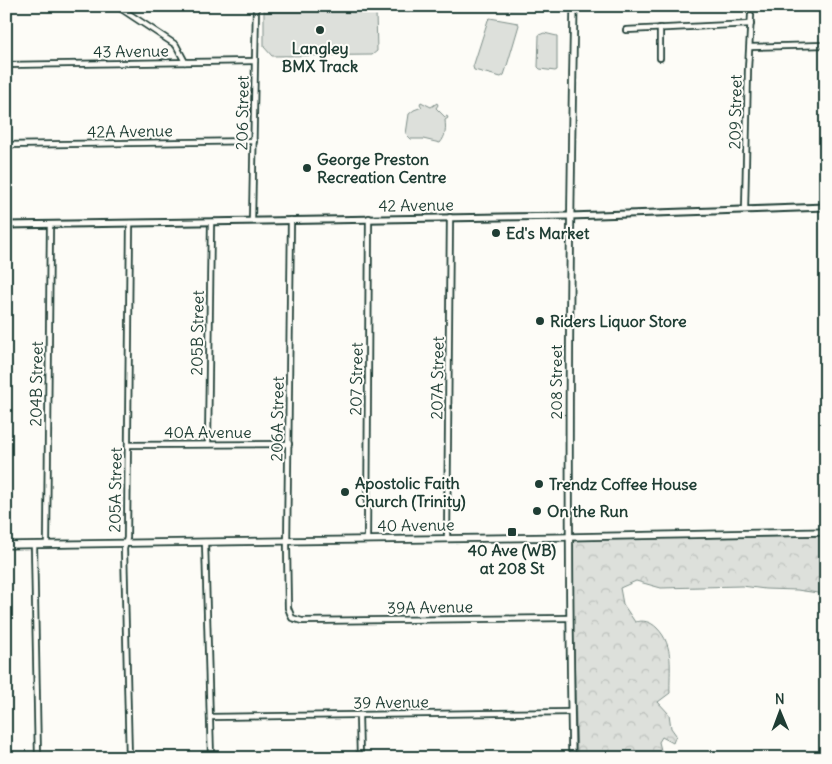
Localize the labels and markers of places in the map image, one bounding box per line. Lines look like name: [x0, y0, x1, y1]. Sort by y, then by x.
marker: Langley BMX Track: [314, 24, 326, 36]
place label: Langley BMX Track: [282, 38, 358, 76]
place label: George Preston Recreation Centre: [317, 149, 447, 187]
marker: George Preston Recreation Centre: [301, 162, 313, 174]
place label: Ed's Market: [506, 223, 590, 243]
marker: Ed's Market: [490, 227, 502, 239]
place label: Riders Liquor Store: [550, 311, 687, 332]
marker: Riders Liquor Store: [534, 315, 546, 327]
place label: Apostolic Faith Church (Trinity): [355, 473, 466, 512]
place label: Trendz Coffee House: [549, 474, 698, 494]
marker: Trendz Coffee House: [533, 478, 545, 490]
marker: Apostolic Faith Church (Trinity): [339, 486, 351, 498]
place label: On the Run: [547, 501, 628, 521]
marker: On the Run: [531, 505, 543, 517]
marker: 40 Ave (WB) at 208 St: [506, 526, 518, 538]
place label: 40 Ave (WB) at 208 St: [468, 540, 556, 578]

